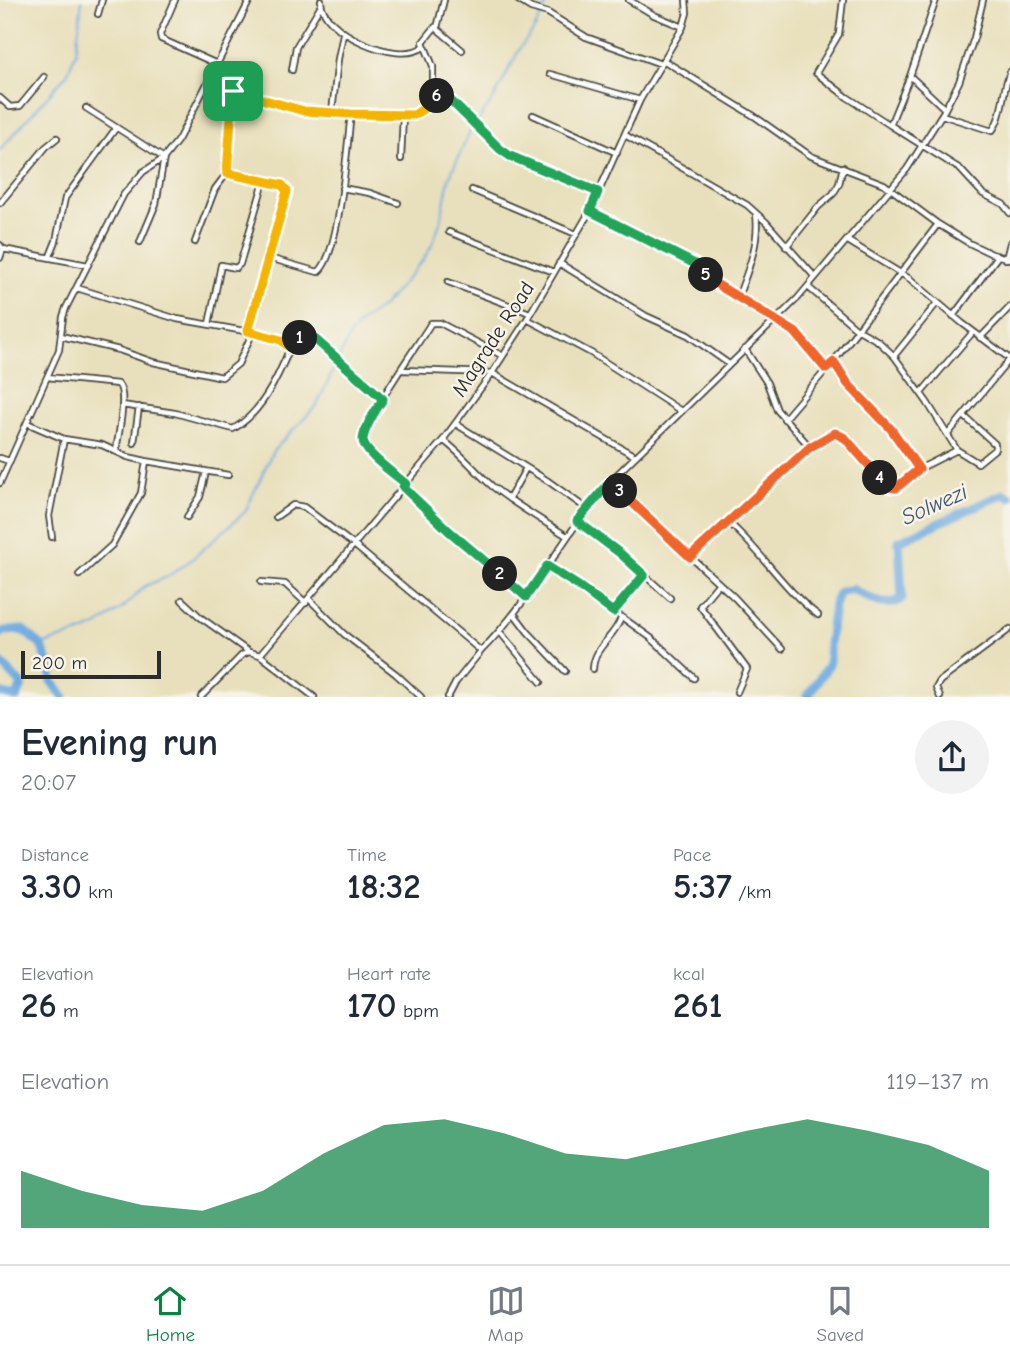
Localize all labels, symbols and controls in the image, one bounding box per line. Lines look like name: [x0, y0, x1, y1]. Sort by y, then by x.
pin: [203, 61, 263, 121]
icon: arrive: [214, 72, 252, 110]
pin: 6: [420, 78, 454, 114]
text: 6: [432, 84, 441, 106]
pin: 5: [688, 258, 724, 292]
text: 5: [700, 263, 711, 285]
street label: Magrade Road: [447, 277, 539, 401]
pin: 1: [282, 320, 318, 356]
text: 1: [296, 326, 303, 348]
pin: 4: [862, 461, 898, 496]
text: 4: [875, 466, 884, 488]
pin: 3: [602, 474, 638, 508]
water label: Solwezi: [897, 478, 972, 531]
text: 3: [615, 479, 624, 501]
pin: 2: [482, 556, 518, 592]
text: 2: [495, 562, 504, 584]
scale bar: [21, 648, 161, 680]
text: 200 m: [32, 652, 87, 674]
button: share: [915, 720, 989, 794]
text: Evening run: [21, 721, 218, 765]
text: 20:07: [21, 769, 76, 796]
text: Distance: [21, 844, 89, 866]
text: Time: [347, 844, 386, 866]
text: Pace: [673, 844, 711, 866]
text: 3.30: [21, 866, 82, 907]
text: 18:32: [347, 866, 421, 907]
text: 5:37: [673, 866, 732, 907]
text: km: [82, 881, 113, 903]
text: /km: [732, 881, 771, 903]
text: Elevation: [21, 963, 94, 985]
text: Heart rate: [347, 963, 431, 985]
text: kcal: [673, 963, 705, 985]
text: 26: [21, 985, 57, 1026]
text: 170: [347, 985, 397, 1026]
text: 261: [673, 985, 723, 1026]
text: m: [57, 1000, 79, 1022]
text: bpm: [397, 1000, 439, 1022]
text: Elevation: [21, 1068, 109, 1095]
text: 119–137 m: [886, 1068, 989, 1095]
tab: Home: [146, 1282, 195, 1346]
tab: Map: [487, 1282, 525, 1346]
tab: Saved: [817, 1282, 864, 1346]

